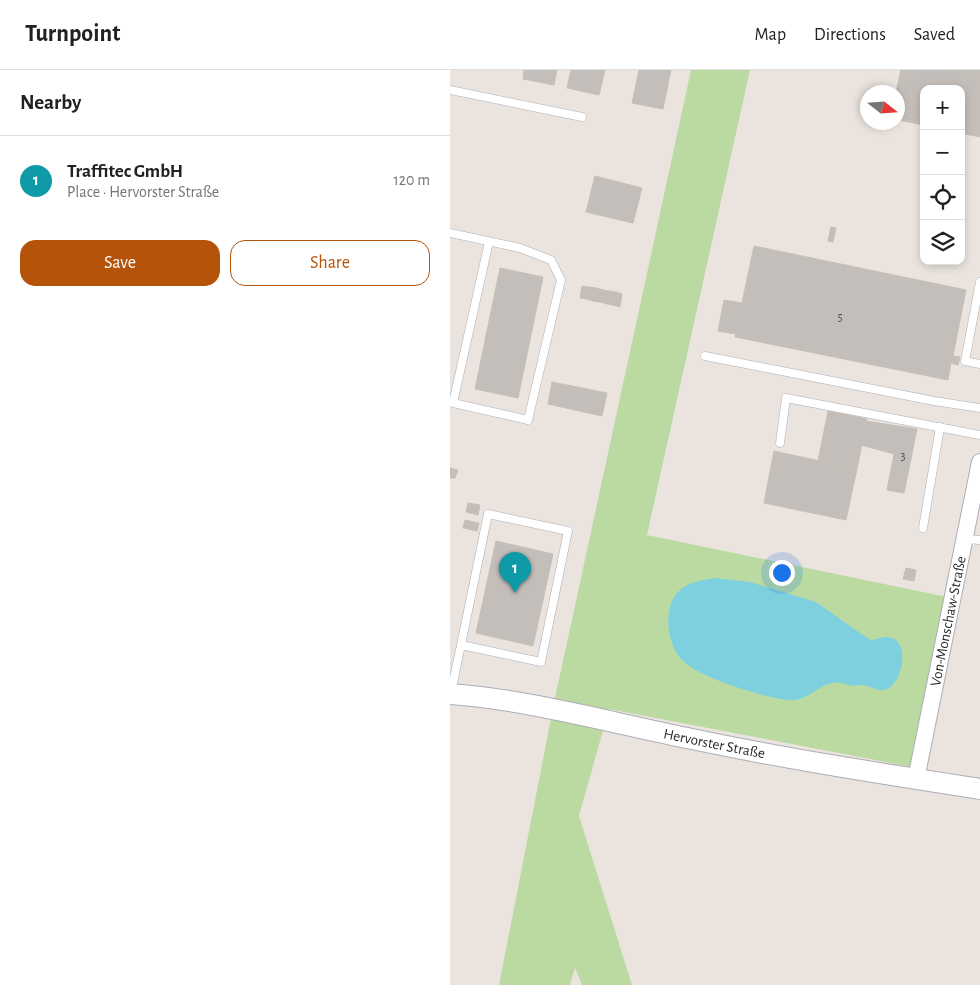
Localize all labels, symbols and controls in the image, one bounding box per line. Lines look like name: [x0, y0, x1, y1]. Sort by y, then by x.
text: Turnpoint: [25, 22, 120, 46]
text: Map: [755, 26, 786, 44]
text: Directions: [814, 26, 886, 44]
text: Saved: [914, 26, 955, 44]
north arrow: [860, 85, 905, 130]
map controls: [920, 85, 965, 265]
button: +: [920, 85, 965, 130]
text: Nearby: [20, 92, 81, 113]
button: −: [920, 130, 965, 175]
text: Traffitec GmbH: [67, 162, 183, 181]
text: 1: [33, 172, 39, 188]
text: 120 m: [393, 172, 430, 188]
button: locate: [920, 175, 965, 220]
text: Place · Hervorster Straße: [67, 184, 219, 200]
button: layers: [920, 220, 965, 265]
button: Save: [20, 240, 220, 286]
button: Share: [230, 240, 430, 286]
house number: 5: [837, 311, 843, 323]
house number: 3: [901, 450, 906, 462]
pin: 1: [499, 552, 531, 593]
street label: Von-Monschaw-Straße: [927, 555, 968, 688]
your location: [769, 560, 795, 586]
street label: Hervorster Straße: [662, 726, 766, 761]

